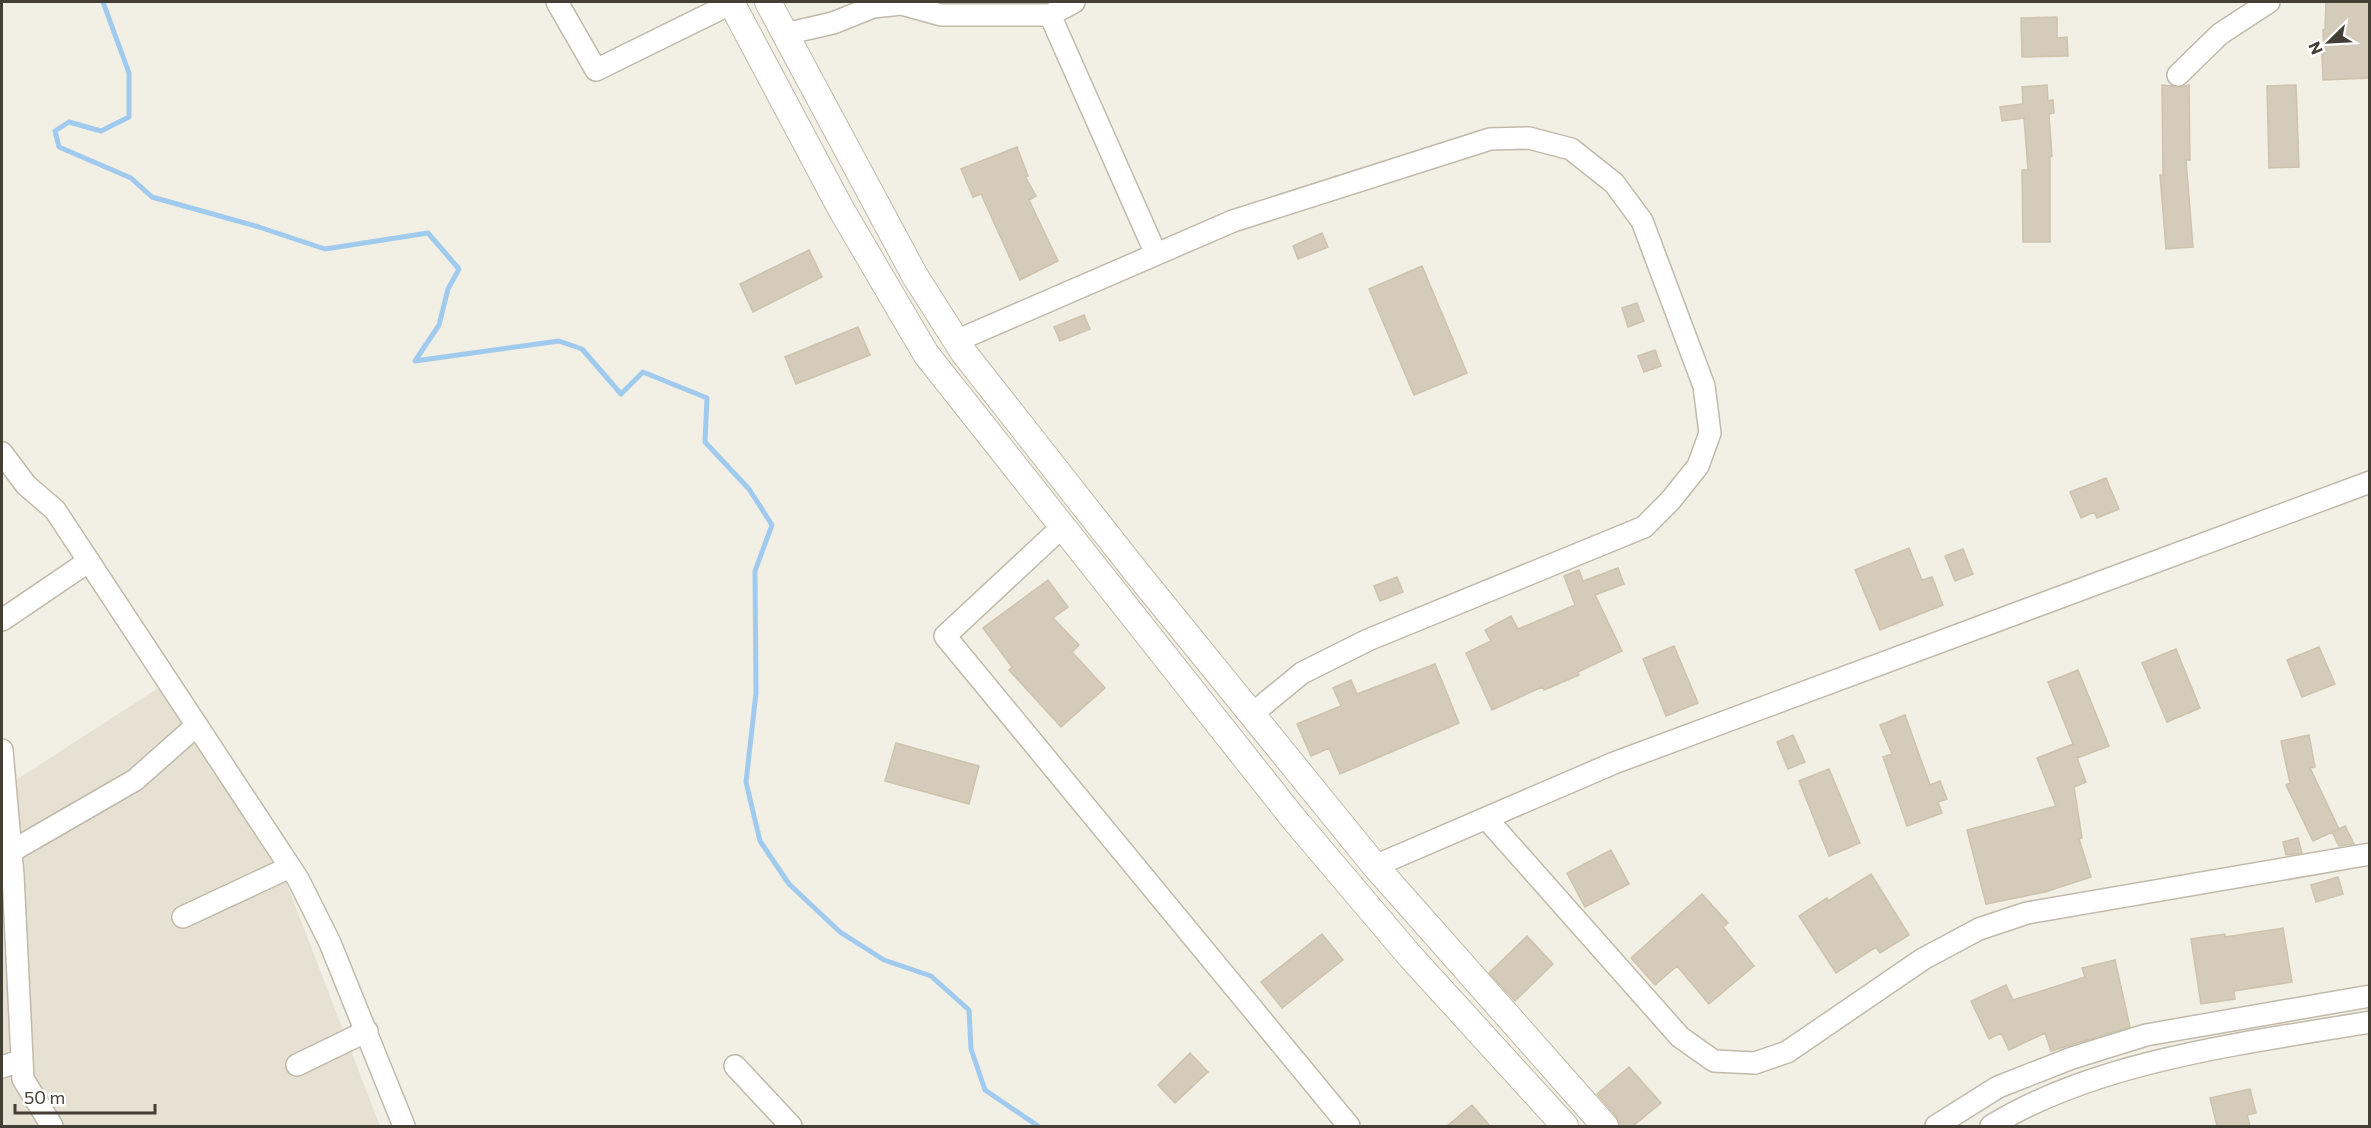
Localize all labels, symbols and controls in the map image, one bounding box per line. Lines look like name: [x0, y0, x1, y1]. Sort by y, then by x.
north arrow: [2299, 12, 2359, 72]
text: N: [2304, 39, 2326, 58]
scale bar: [15, 1077, 154, 1115]
text: 50 m: [24, 1086, 65, 1108]

